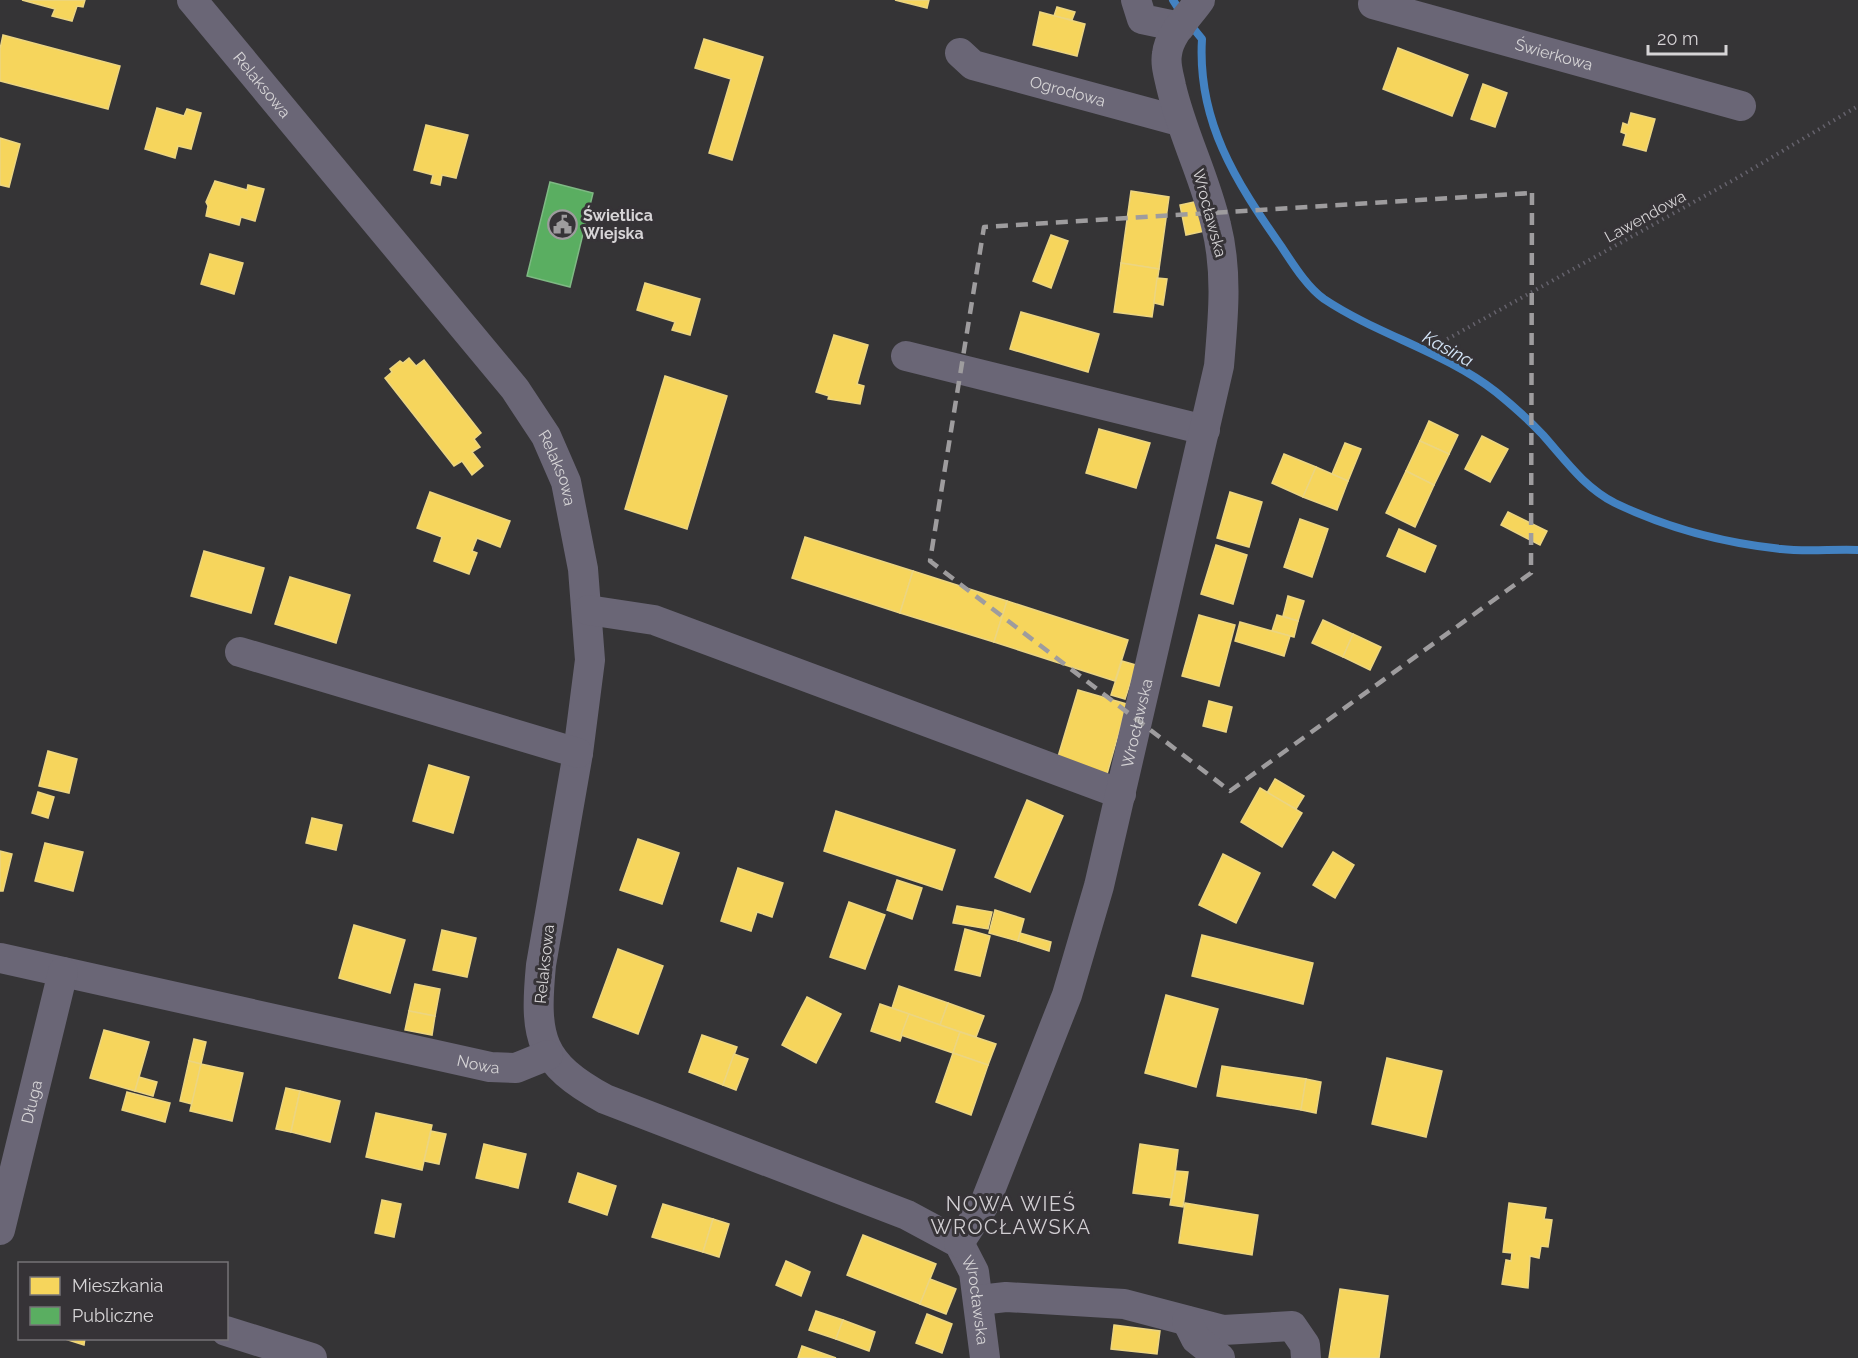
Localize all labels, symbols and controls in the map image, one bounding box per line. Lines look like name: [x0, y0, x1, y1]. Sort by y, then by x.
scale bar: [1648, 18, 1726, 56]
text: 20 m: [1657, 28, 1699, 49]
street label: Świerkowa: [1513, 34, 1595, 74]
street label: Relaksowa: [229, 48, 295, 122]
street label: Ogrodowa: [1028, 72, 1108, 111]
street label: Wrocławska: [1189, 167, 1230, 259]
street label: Lawendowa: [1601, 186, 1689, 247]
place label: Świetlica Wiejska: [583, 205, 653, 243]
public building icon: Świetlica Wiejska: [546, 208, 578, 240]
water label: Kasina: [1419, 326, 1477, 371]
street label: Relaksowa: [534, 426, 579, 507]
street label: Wrocławska: [1118, 677, 1157, 770]
street label: Relaksowa: [531, 923, 558, 1005]
street label: Nowa: [455, 1051, 500, 1077]
street label: Długa: [17, 1078, 46, 1126]
district label: NOWA WIEŚ WROCŁAWSKA: [931, 1191, 1091, 1239]
street label: Wrocławska: [957, 1252, 992, 1346]
legend: [18, 1262, 228, 1340]
text: Mieszkania: [72, 1275, 163, 1296]
text: Publiczne: [72, 1305, 154, 1326]

